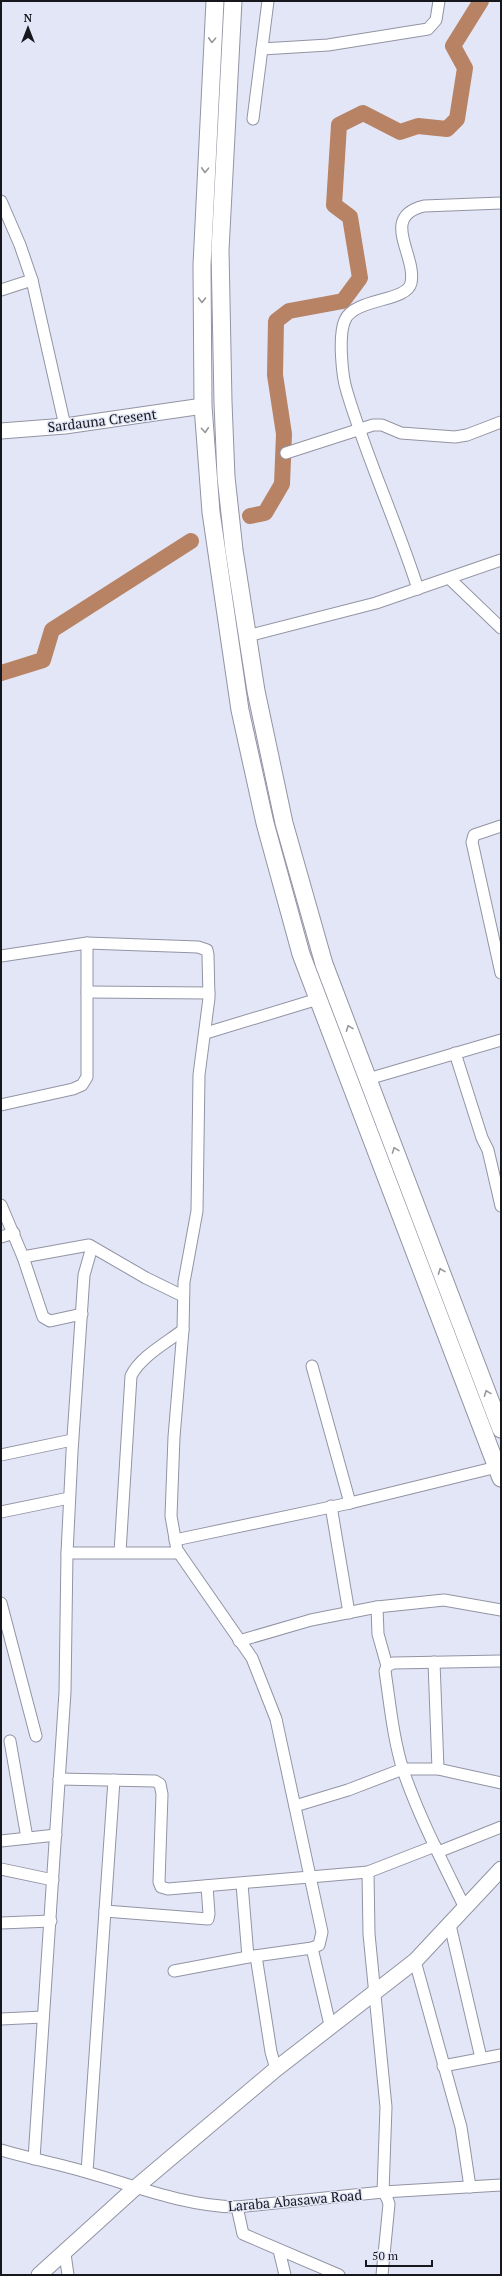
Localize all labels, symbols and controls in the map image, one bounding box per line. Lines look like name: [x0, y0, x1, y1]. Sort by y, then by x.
north arrow: [8, 8, 48, 48]
text: N: [24, 11, 33, 25]
one-way arrow: [208, 37, 217, 43]
one-way arrow: [201, 167, 210, 173]
one-way arrow: [198, 297, 206, 303]
street label: Sardauna Cresent: [46, 404, 158, 436]
one-way arrow: [201, 427, 210, 433]
one-way arrow: [345, 1025, 353, 1032]
one-way arrow: [391, 1146, 399, 1153]
one-way arrow: [437, 1268, 445, 1275]
one-way arrow: [484, 1389, 492, 1396]
street label: Laraba Abasawa Road: [227, 2185, 363, 2215]
scale bar: [366, 2242, 432, 2268]
text: 50 m: [372, 2248, 399, 2263]

